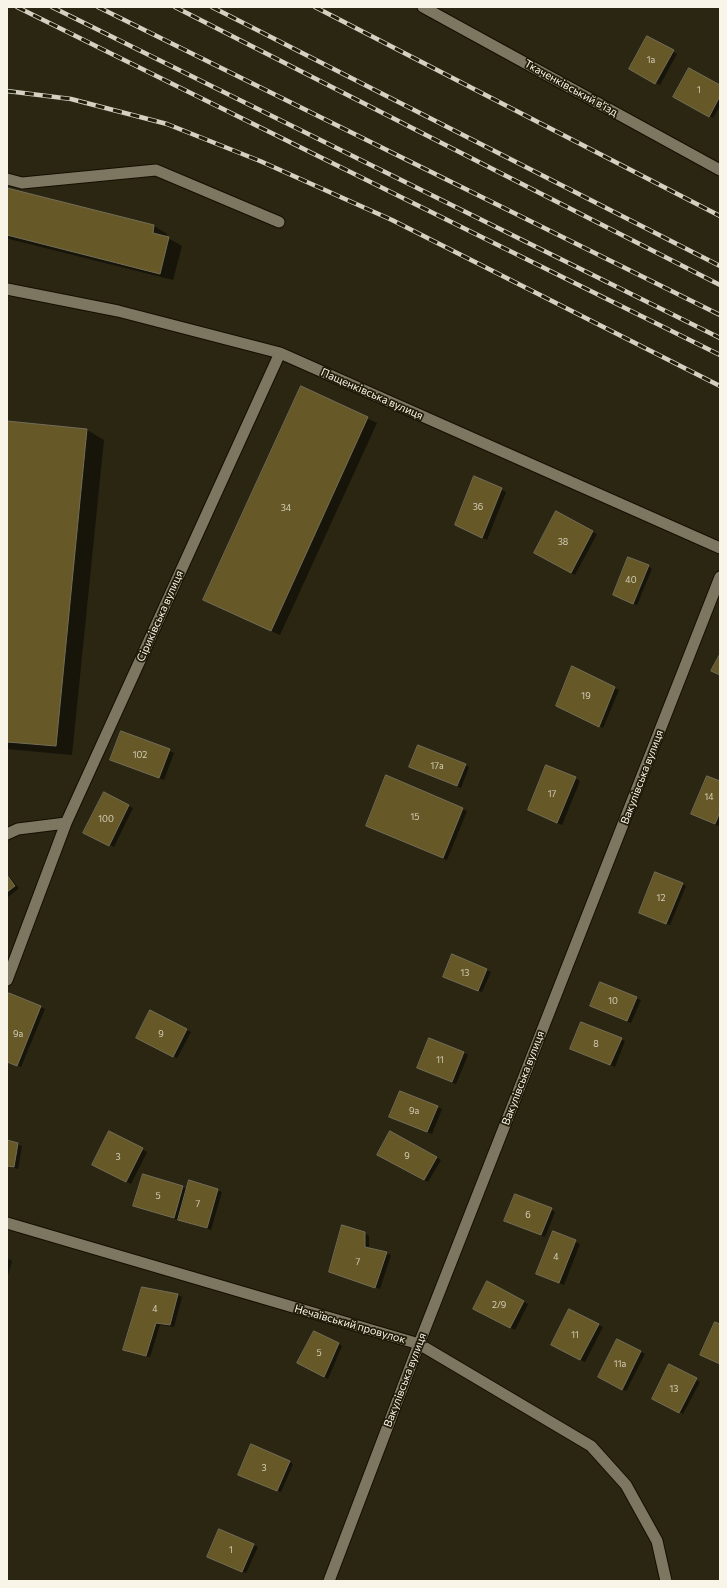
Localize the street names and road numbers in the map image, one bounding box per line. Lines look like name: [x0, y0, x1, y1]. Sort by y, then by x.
street label: Ткаченківський в'їзд: [522, 57, 620, 119]
street label: Пащенківська вулиця: [319, 365, 425, 423]
street label: Сіриківська вулиця: [134, 568, 186, 664]
street label: Вакулівська вулиця: [618, 728, 666, 826]
street label: Вакулівська вулиця: [499, 1029, 547, 1127]
street label: Нечаївський провулок: [293, 1302, 407, 1346]
street label: Вакулівська вулиця: [381, 1331, 429, 1429]

